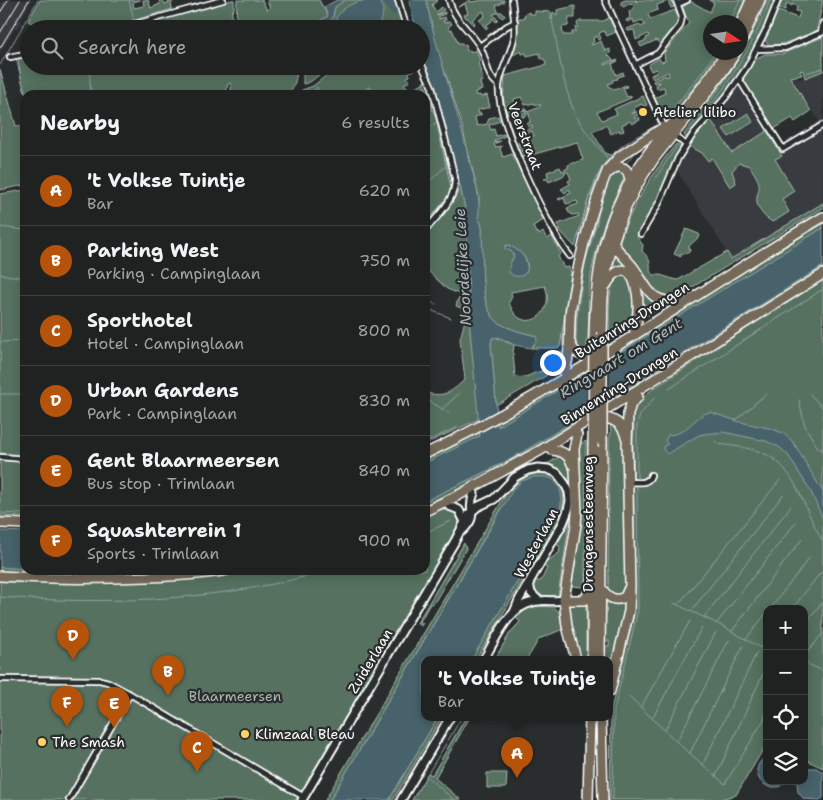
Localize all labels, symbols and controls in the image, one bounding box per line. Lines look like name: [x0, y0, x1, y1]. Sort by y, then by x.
north arrow: [703, 15, 748, 60]
search box: [20, 20, 430, 75]
icon: search: [38, 34, 66, 62]
text: Search here: [78, 35, 187, 60]
street label: Veerstraat: [504, 99, 546, 173]
place label: Atelier lilibo: [653, 103, 736, 121]
marker: Atelier lilibo: [637, 106, 649, 118]
text: Nearby: [40, 109, 120, 137]
text: 6 results: [341, 112, 410, 133]
text: 't Volkse Tuintje: [87, 168, 246, 193]
text: A: [50, 180, 62, 201]
text: 620 m: [359, 180, 410, 201]
text: Bar: [87, 193, 114, 214]
water label: Noordelijke Leie: [450, 208, 476, 326]
text: Parking West: [87, 238, 219, 263]
text: B: [51, 250, 61, 271]
text: 750 m: [359, 250, 410, 271]
text: Parking · Campinglaan: [87, 263, 260, 284]
street label: Buitenring-Drongen: [572, 277, 693, 362]
text: Sporthotel: [87, 308, 193, 333]
water label: Ringvaart om Gent: [556, 313, 687, 403]
text: C: [51, 320, 61, 341]
text: 800 m: [358, 320, 410, 341]
text: Hotel · Campinglaan: [87, 333, 244, 354]
street label: Binnenring-Drongen: [557, 343, 681, 429]
your location: [540, 350, 566, 376]
text: Urban Gardens: [87, 378, 239, 403]
text: D: [50, 390, 62, 411]
text: 830 m: [358, 390, 410, 411]
text: Park · Campinglaan: [87, 403, 237, 424]
text: Gent Blaarmeersen: [87, 448, 279, 473]
street label: Drongensesteenweg: [579, 456, 597, 592]
text: E: [51, 460, 61, 481]
text: 840 m: [358, 460, 410, 481]
text: Bus stop · Trimlaan: [87, 473, 235, 494]
street label: Westerlaan: [510, 504, 562, 581]
text: Squashterrein 1: [87, 518, 241, 543]
text: F: [51, 530, 61, 551]
text: 900 m: [358, 530, 410, 551]
text: Sports · Trimlaan: [87, 543, 219, 564]
map controls: [763, 605, 808, 785]
button: +: [763, 605, 808, 650]
pin: D: [57, 619, 89, 660]
street label: Zuiderlaan: [344, 625, 397, 697]
button: −: [763, 650, 808, 695]
pin: B: [152, 655, 184, 696]
popup: [421, 656, 613, 721]
text: 't Volkse Tuintje: [438, 666, 596, 691]
pin: F: [51, 686, 83, 727]
pin: E: [98, 687, 130, 728]
park label: Blaarmeersen: [189, 687, 282, 705]
text: Bar: [438, 691, 464, 712]
button: locate: [763, 695, 808, 740]
place label: Klimzaal Bleau: [255, 725, 355, 743]
marker: Klimzaal Bleau: [239, 728, 251, 740]
pin: C: [181, 731, 213, 772]
place label: The Smash: [52, 733, 125, 751]
marker: The Smash: [36, 736, 48, 748]
pin: A: [501, 737, 533, 778]
button: layers: [763, 740, 808, 785]

